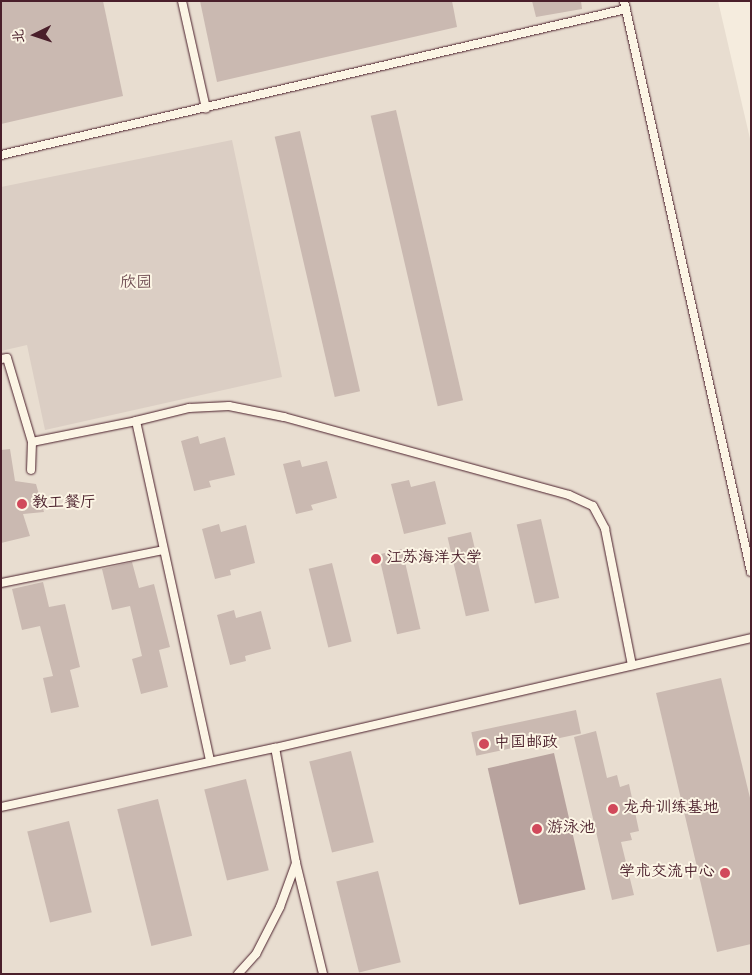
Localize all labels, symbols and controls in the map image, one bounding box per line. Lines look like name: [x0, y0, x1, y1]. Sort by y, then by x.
north arrow: [10, 10, 60, 60]
text: 北: [10, 28, 31, 44]
park label: 欣园: [120, 274, 152, 294]
place label: 教工餐厅: [32, 494, 96, 514]
marker: 教工餐厅: [16, 498, 28, 510]
place label: 江苏海洋大学: [386, 549, 482, 569]
marker: 江苏海洋大学: [370, 553, 382, 565]
place label: 中国邮政: [494, 734, 558, 754]
marker: 中国邮政: [478, 738, 490, 750]
place label: 龙舟训练基地: [623, 799, 719, 819]
marker: 龙舟训练基地: [607, 803, 619, 815]
place label: 游泳池: [547, 819, 595, 839]
marker: 游泳池: [531, 823, 543, 835]
place label: 学术交流中心: [619, 863, 715, 883]
marker: 学术交流中心: [719, 867, 731, 879]

